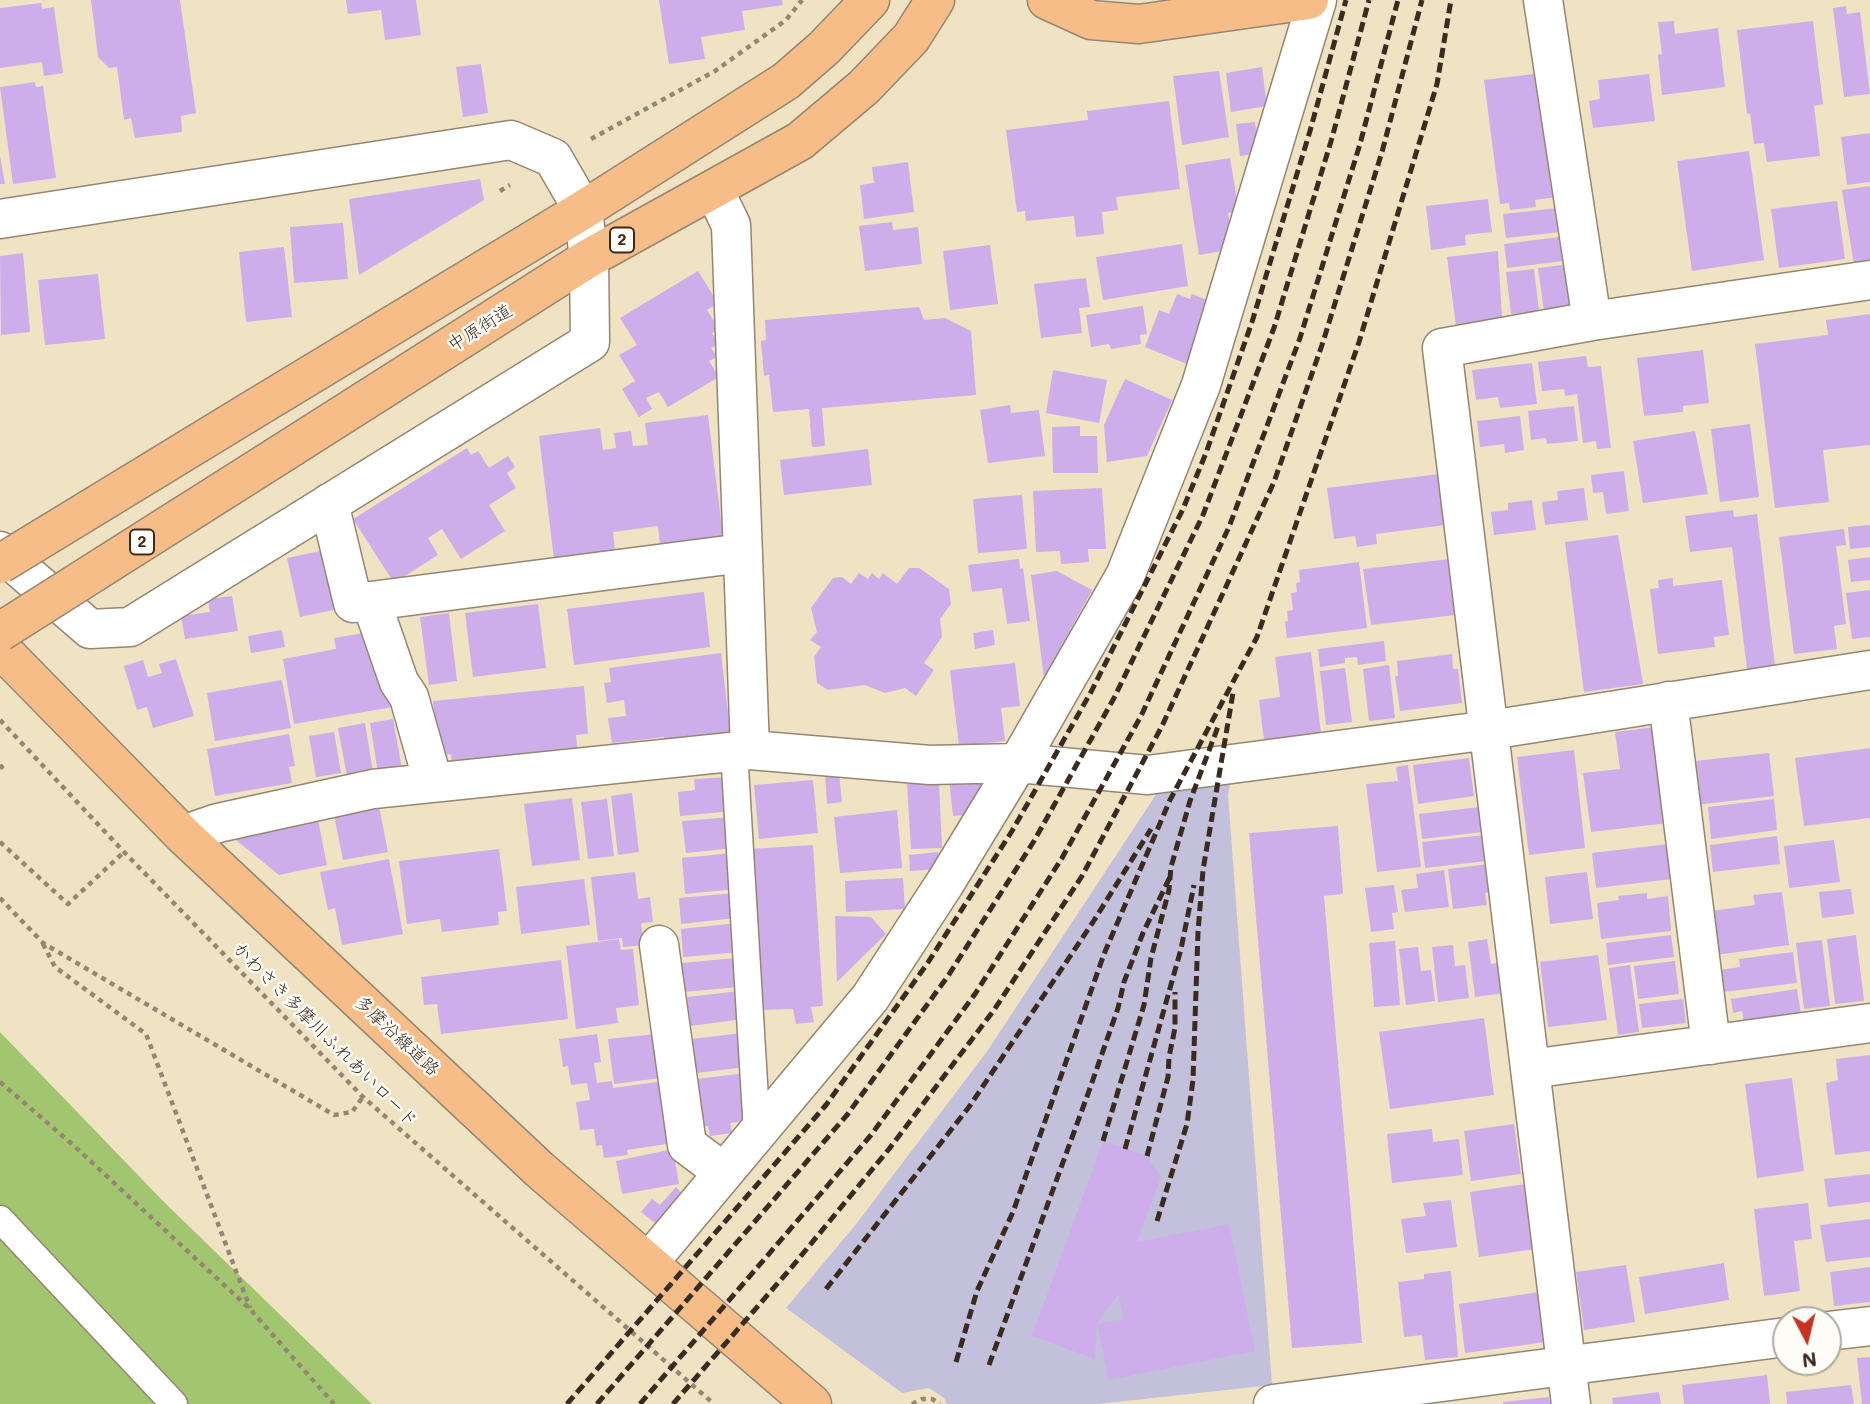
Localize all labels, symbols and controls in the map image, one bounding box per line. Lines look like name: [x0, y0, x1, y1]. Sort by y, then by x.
road number: 2: [610, 228, 634, 252]
street label: 中原街道: [444, 300, 516, 356]
road number: 2: [130, 530, 154, 554]
street label: かわさき多摩川ふれあいロード: [228, 938, 422, 1132]
street label: 多摩沿線道路: [350, 991, 444, 1081]
north arrow: [1772, 1306, 1842, 1376]
text: N: [1801, 1347, 1818, 1374]

